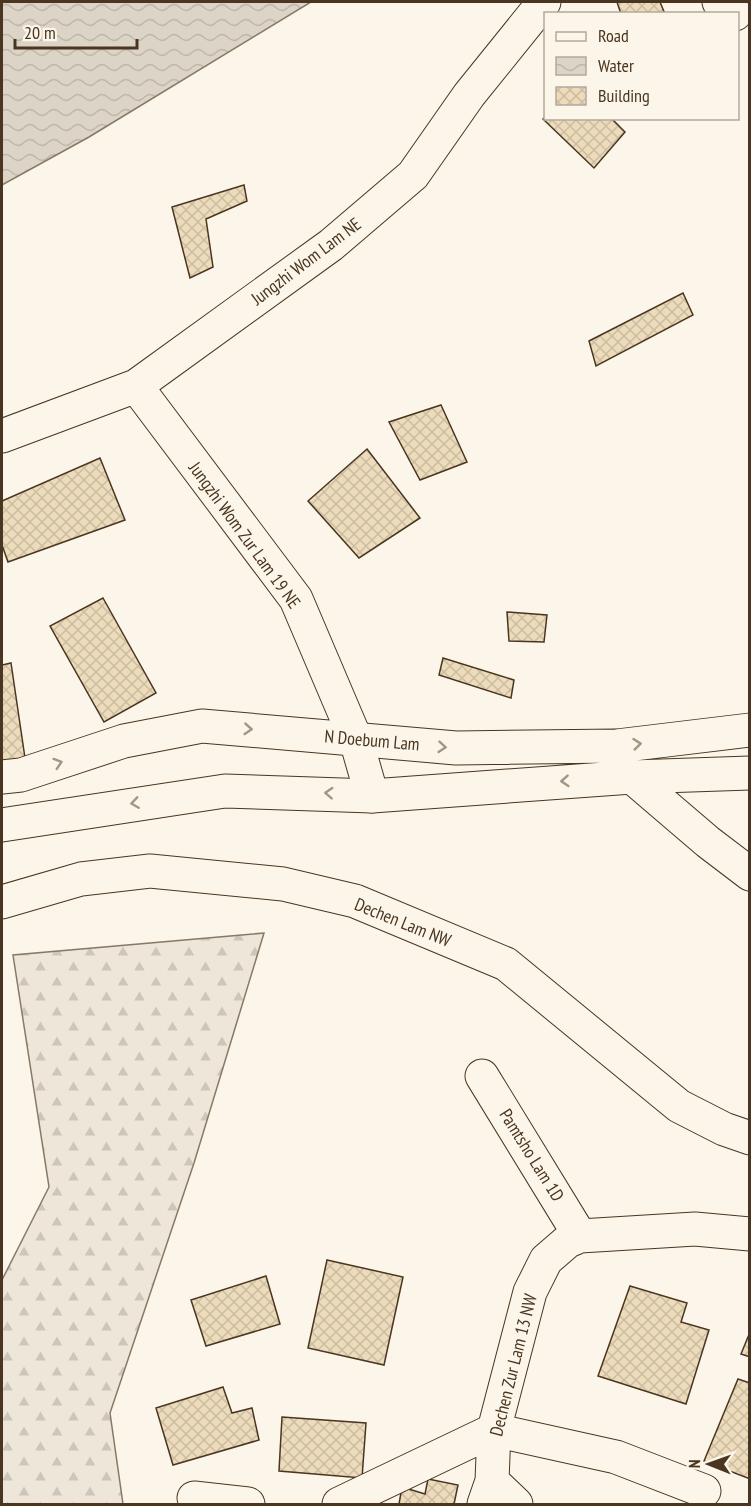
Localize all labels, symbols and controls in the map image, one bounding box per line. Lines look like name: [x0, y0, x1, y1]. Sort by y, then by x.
scale bar: [15, 12, 136, 50]
legend: [544, 12, 739, 120]
text: 20 m: [24, 21, 56, 44]
text: Road: [598, 24, 629, 47]
text: Water: [598, 54, 634, 77]
text: Building: [598, 84, 650, 107]
street label: Jungzhi Wom Lam NE: [246, 212, 366, 310]
street label: Jungzhi Wom Zur Lam 19 NE: [183, 456, 306, 613]
one-way arrow: [243, 723, 252, 736]
street label: N Doebum Lam: [323, 724, 421, 756]
one-way arrow: [632, 738, 641, 750]
one-way arrow: [438, 740, 447, 753]
one-way arrow: [52, 758, 63, 770]
one-way arrow: [561, 775, 570, 788]
one-way arrow: [324, 787, 333, 800]
one-way arrow: [130, 797, 139, 809]
street label: Dechen Lam NW: [351, 892, 455, 952]
street label: Pamtsho Lam 1D: [495, 1105, 569, 1205]
street label: Dechen Zur Lam 13 NW: [484, 1291, 542, 1439]
north arrow: [679, 1434, 739, 1494]
text: N: [684, 1459, 704, 1468]

